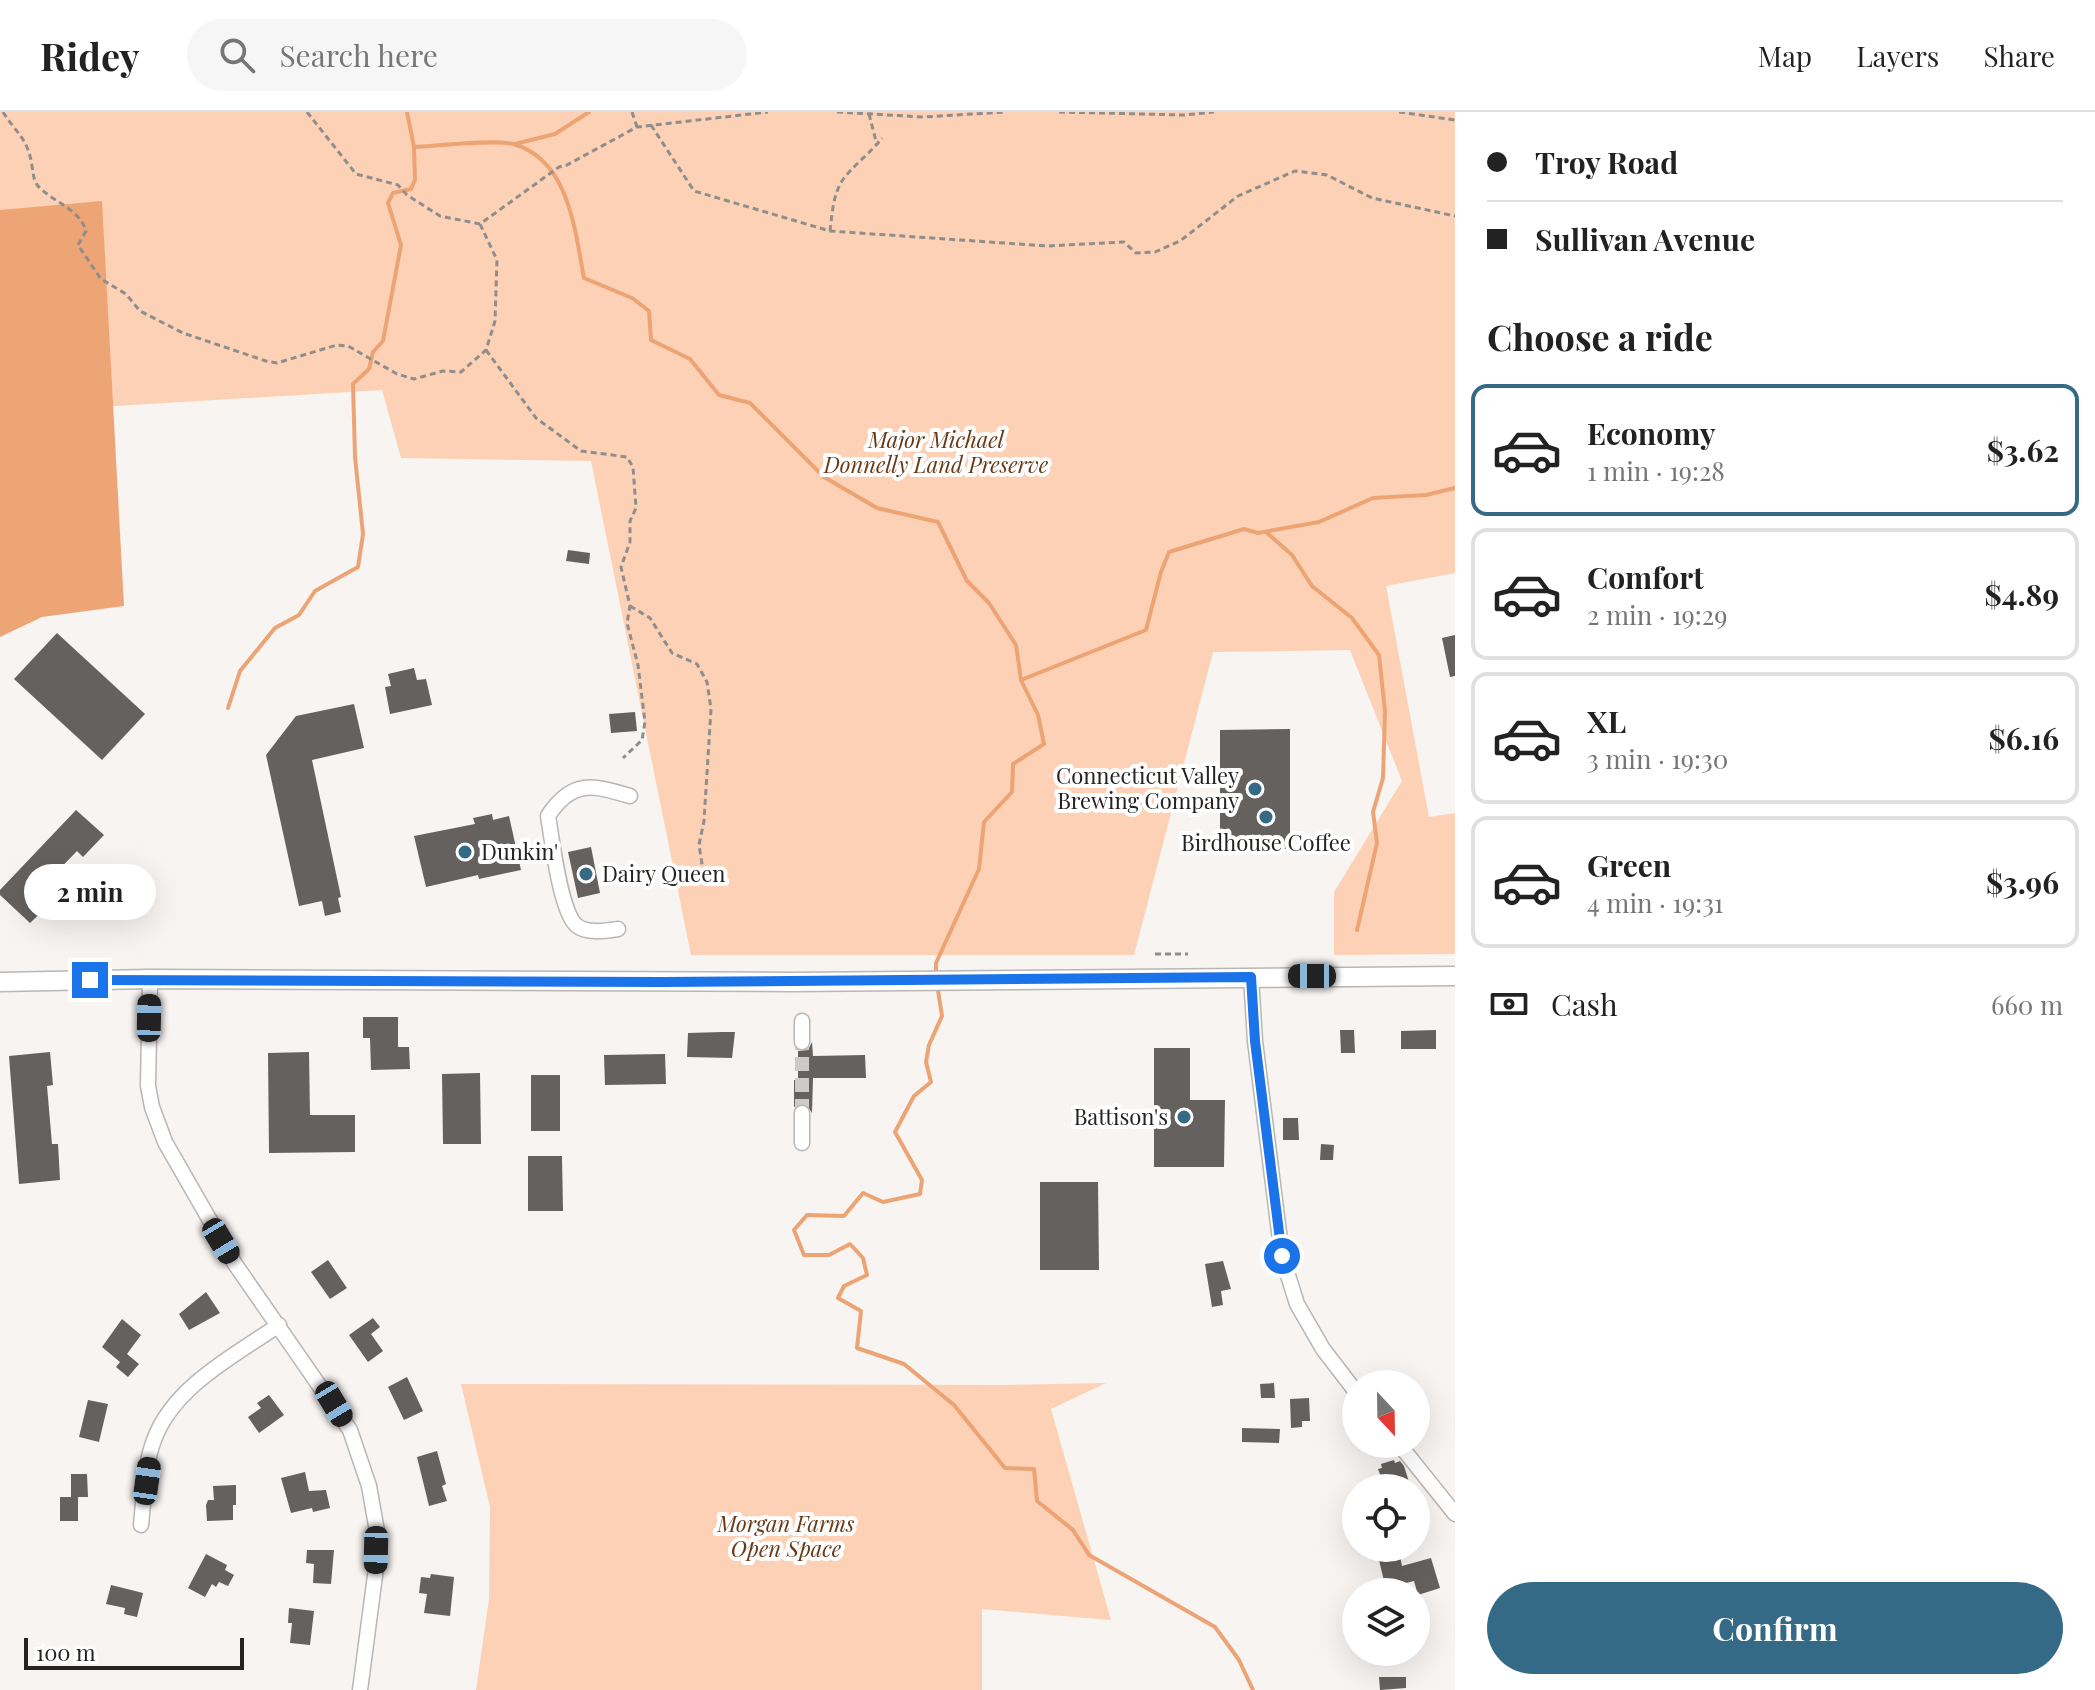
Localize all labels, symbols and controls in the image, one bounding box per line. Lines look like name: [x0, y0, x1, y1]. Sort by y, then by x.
search box: [187, 19, 747, 91]
text: Ridey: [40, 30, 139, 81]
icon: search: [215, 33, 259, 77]
text: Search here: [279, 35, 438, 75]
text: Map: [1758, 37, 1812, 74]
text: Layers: [1856, 37, 1939, 74]
text: Share: [1983, 37, 2055, 74]
text: Troy Road: [1535, 142, 1678, 182]
text: Sullivan Avenue: [1535, 219, 1755, 259]
text: Choose a ride: [1487, 312, 1713, 360]
text: Economy: [1587, 413, 1716, 453]
icon: car: [1491, 414, 1563, 486]
park label: Major Michael Donnelly Land Preserve: [823, 424, 1049, 479]
text: $3.62: [1987, 430, 2059, 470]
text: 1 min · 19:28: [1587, 453, 1725, 488]
text: Comfort: [1587, 557, 1704, 597]
icon: car: [1491, 558, 1563, 630]
text: $4.89: [1984, 574, 2059, 614]
text: 2 min · 19:29: [1587, 597, 1727, 632]
text: XL: [1587, 701, 1626, 741]
icon: car: [1491, 702, 1563, 774]
text: $6.16: [1989, 718, 2059, 758]
text: 3 min · 19:30: [1587, 741, 1728, 776]
place label: Connecticut Valley Brewing Company: [1056, 760, 1239, 815]
marker: Connecticut Valley Brewing Company: [1246, 780, 1264, 798]
marker: Birdhouse Coffee: [1257, 808, 1275, 826]
place label: Birdhouse Coffee: [1181, 827, 1351, 857]
place label: Dunkin': [481, 836, 558, 866]
marker: Dunkin': [456, 843, 474, 861]
text: Green: [1587, 845, 1671, 885]
icon: car: [1491, 846, 1563, 918]
place label: Dairy Queen: [602, 858, 725, 888]
text: $3.96: [1986, 862, 2059, 902]
callout: 2 min: [24, 864, 156, 920]
marker: Dairy Queen: [577, 865, 595, 883]
text: 2 min: [56, 874, 124, 909]
text: 4 min · 19:31: [1587, 885, 1723, 920]
route end: [72, 962, 108, 998]
car: [1288, 964, 1336, 988]
icon: cash: [1487, 982, 1531, 1026]
text: Cash: [1551, 984, 1618, 1024]
text: 660 m: [1991, 987, 2063, 1022]
car: [137, 994, 161, 1042]
place label: Battison's: [1074, 1101, 1168, 1131]
marker: Battison's: [1175, 1108, 1193, 1126]
car: [198, 1214, 244, 1268]
route start: [1264, 1238, 1300, 1274]
north arrow: [1342, 1370, 1430, 1458]
map controls: [1342, 1370, 1430, 1666]
car: [311, 1377, 357, 1431]
car: [132, 1456, 162, 1506]
button: locate: [1342, 1474, 1430, 1562]
park label: Morgan Farms Open Space: [717, 1508, 855, 1563]
car: [364, 1526, 388, 1574]
button: layers: [1342, 1578, 1430, 1666]
button: Confirm: [1487, 1582, 2063, 1674]
scale bar: [24, 1634, 244, 1670]
text: 100 m: [36, 1637, 96, 1667]

